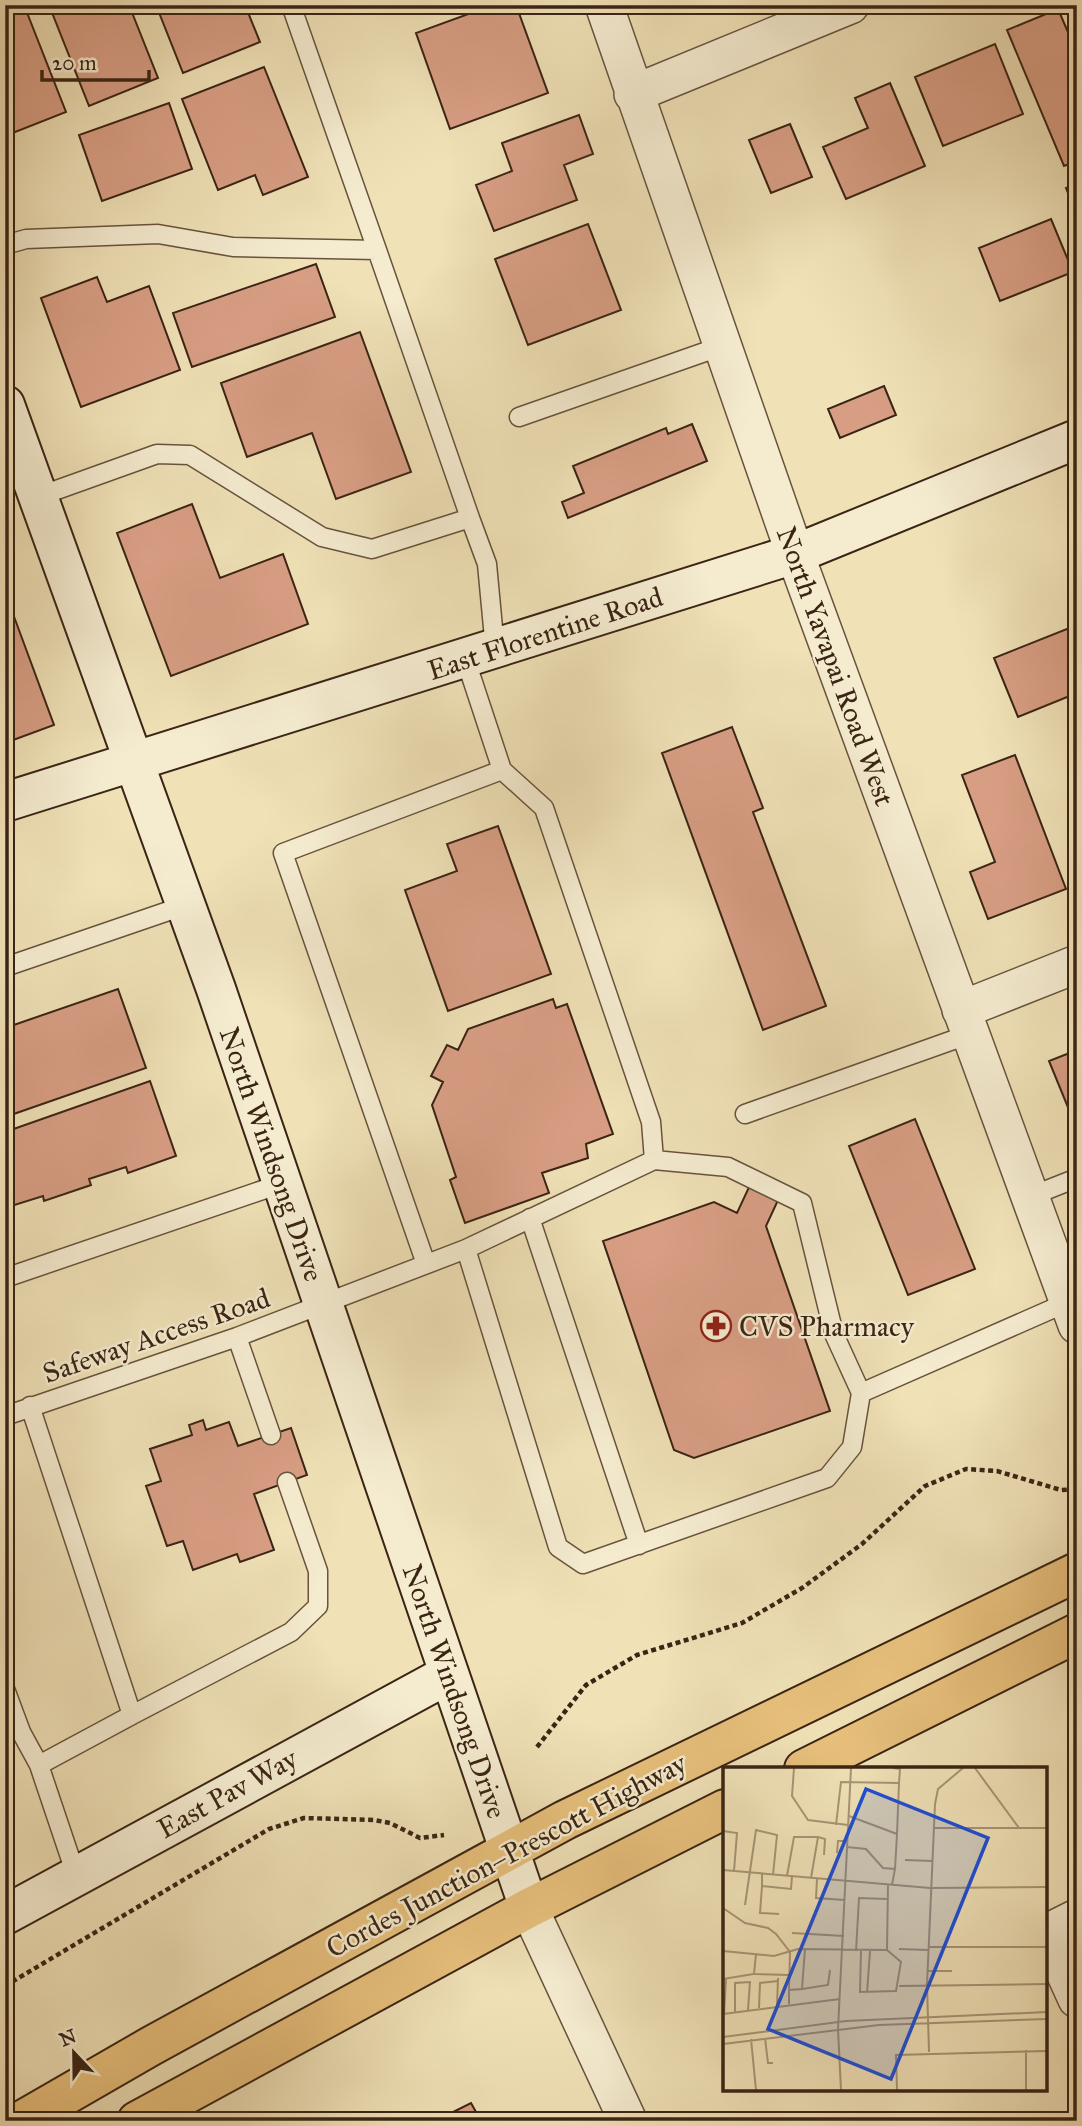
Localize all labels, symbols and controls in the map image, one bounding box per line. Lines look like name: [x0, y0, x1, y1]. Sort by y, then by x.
scale bar: [42, 38, 149, 82]
text: 20 m: [52, 50, 97, 76]
street label: North Yavapai Road West: [769, 522, 902, 811]
street label: East Florentine Road: [423, 579, 667, 688]
street label: North Windsong Drive: [212, 1022, 331, 1286]
street label: Safeway Access Road: [38, 1280, 274, 1391]
pharmacy icon: CVS Pharmacy: [699, 1309, 733, 1343]
place label: CVS Pharmacy: [739, 1309, 915, 1344]
street label: North Windsong Drive: [395, 1559, 514, 1823]
street label: East Pav Way: [151, 1740, 304, 1846]
street label: Cordes Junction–Prescott Highway: [320, 1745, 693, 1965]
inset map: [723, 1767, 1047, 2091]
north arrow: [38, 2018, 108, 2088]
text: N: [56, 2024, 80, 2051]

